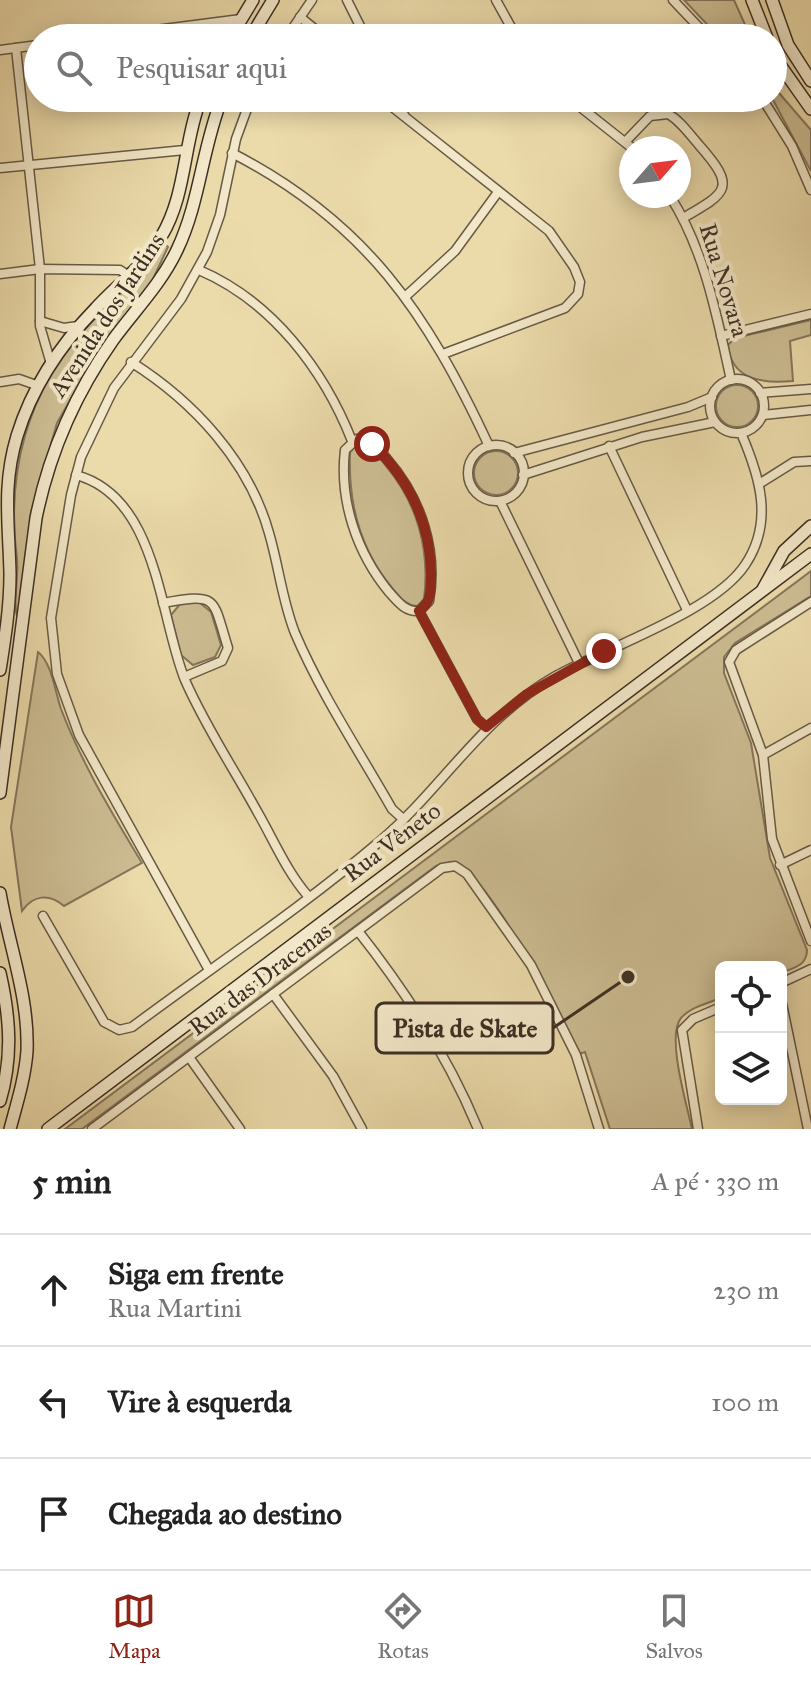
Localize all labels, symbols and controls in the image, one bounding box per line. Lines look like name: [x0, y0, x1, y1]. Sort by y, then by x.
search box: [24, 24, 787, 112]
icon: search: [52, 46, 96, 90]
text: Pesquisar aqui: [116, 50, 287, 86]
north arrow: [619, 136, 691, 208]
street label: Rua Novara: [692, 219, 756, 341]
street label: Avenida dos Jardins: [42, 227, 171, 404]
route start: [354, 426, 390, 462]
route end: [586, 633, 622, 669]
street label: Rua Vêneto: [337, 796, 447, 888]
street label: Rua das Dracenas: [183, 916, 337, 1042]
map controls: [715, 961, 787, 1105]
button: locate: [715, 961, 787, 1033]
callout: Pista de Skate: [376, 1003, 553, 1053]
text: Pista de Skate: [393, 1012, 538, 1044]
button: layers: [715, 1033, 787, 1105]
text: 5 min: [32, 1161, 111, 1202]
text: A pé · 330 m: [652, 1165, 779, 1197]
text: Siga em frente: [108, 1256, 284, 1292]
icon: ahead: [32, 1268, 76, 1312]
text: 230 m: [713, 1274, 779, 1306]
text: Rua Martini: [108, 1292, 242, 1324]
icon: left: [32, 1380, 76, 1424]
text: Vire à esquerda: [108, 1384, 291, 1420]
text: 100 m: [711, 1386, 779, 1418]
icon: arrive: [32, 1492, 76, 1536]
text: Chegada ao destino: [108, 1496, 342, 1532]
tab: Mapa: [108, 1589, 161, 1664]
tab: Rotas: [377, 1589, 429, 1664]
tab: Salvos: [645, 1589, 703, 1664]

